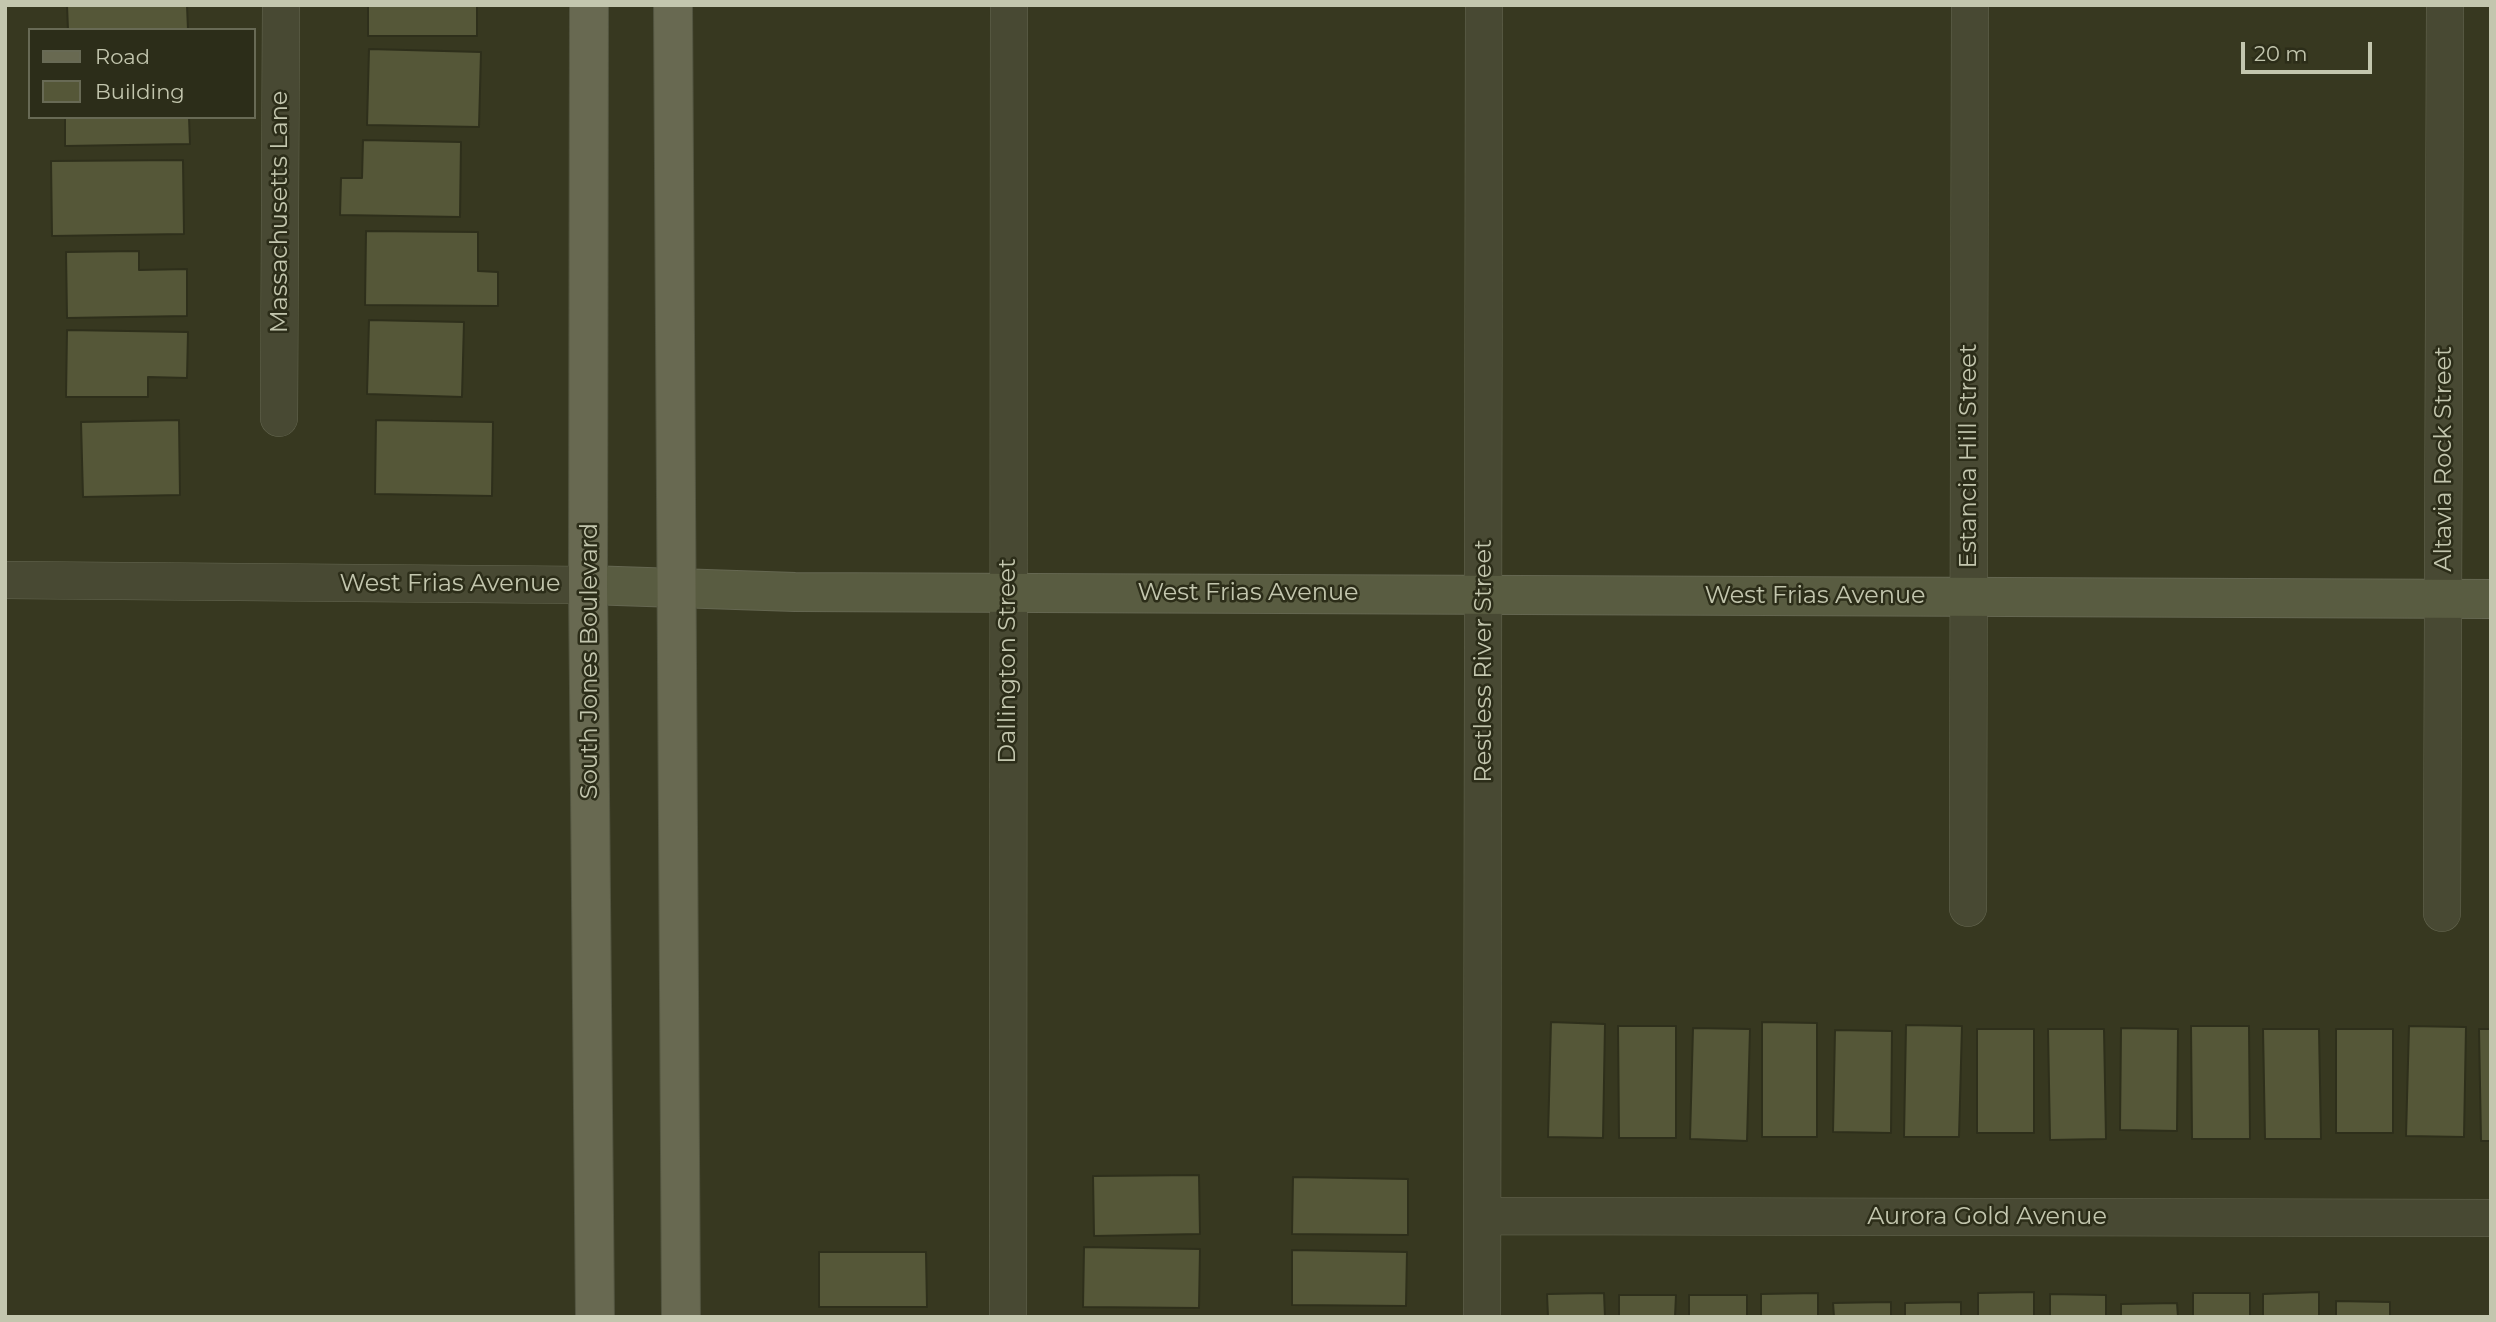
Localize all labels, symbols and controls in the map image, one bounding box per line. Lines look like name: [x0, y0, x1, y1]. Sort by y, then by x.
legend: [28, 28, 256, 119]
scale bar: [2244, 28, 2375, 72]
text: 20 m: [2254, 41, 2308, 66]
text: Road: [95, 44, 150, 69]
text: Building: [95, 79, 185, 104]
street label: Massachusetts Lane: [266, 91, 294, 333]
street label: Estancia Hill Street: [1955, 343, 1983, 569]
street label: Altavia Rock Street: [2430, 346, 2458, 572]
street label: South Jones Boulevard: [576, 523, 604, 799]
street label: Restless River Street: [1470, 539, 1498, 783]
street label: Dallington Street: [994, 558, 1022, 764]
street label: West Frias Avenue: [339, 570, 561, 598]
street label: West Frias Avenue: [1137, 579, 1359, 607]
street label: West Frias Avenue: [1704, 582, 1926, 610]
street label: Aurora Gold Avenue: [1867, 1203, 2107, 1231]

